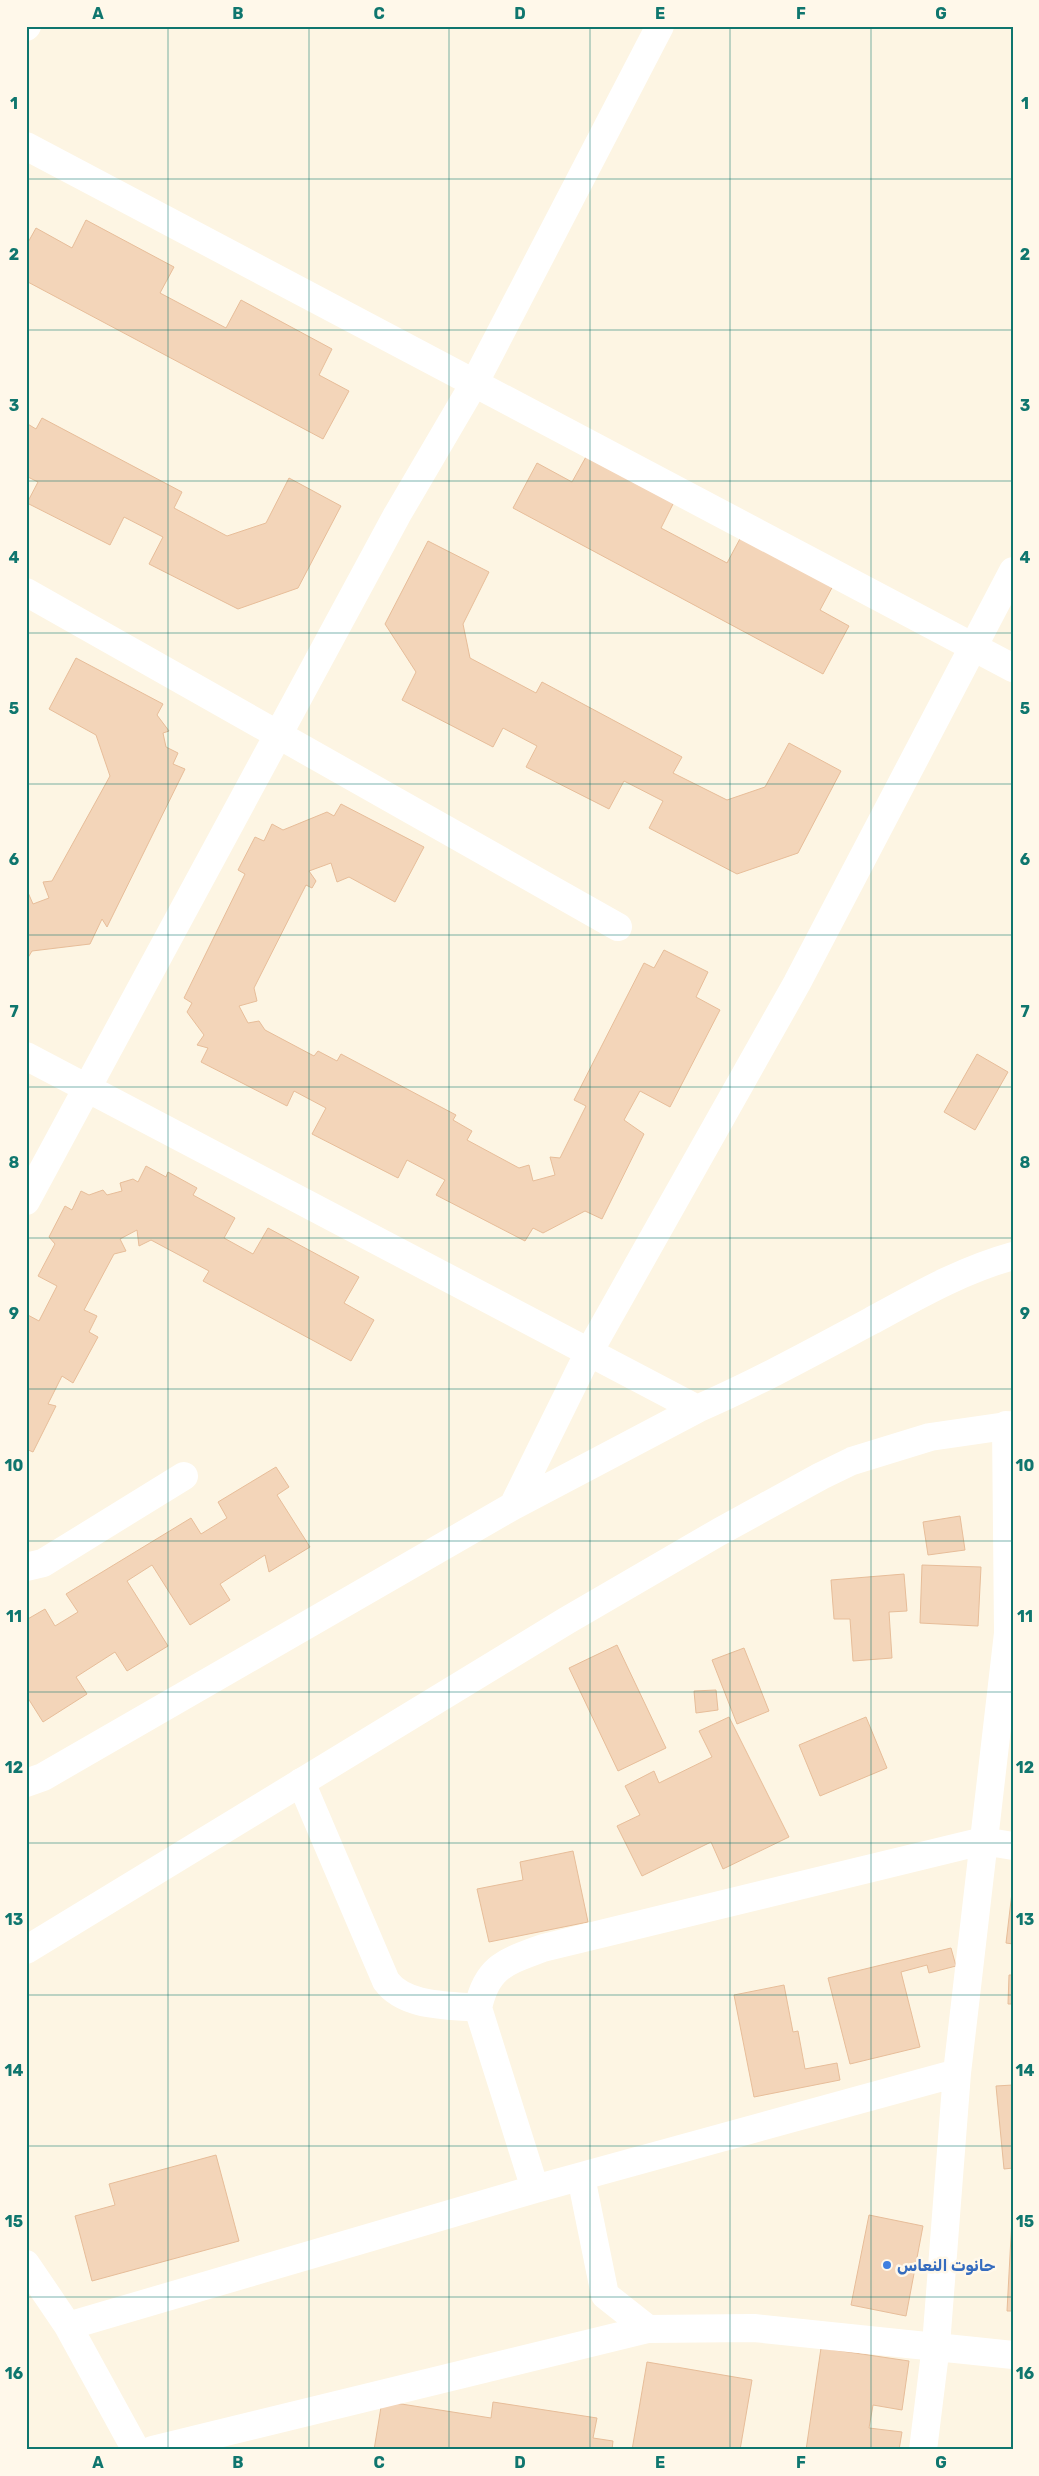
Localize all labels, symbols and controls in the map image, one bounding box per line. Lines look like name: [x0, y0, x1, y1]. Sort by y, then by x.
text: A: [92, 4, 104, 23]
text: B: [232, 4, 244, 23]
text: C: [373, 4, 385, 23]
text: D: [514, 4, 526, 23]
text: E: [655, 4, 665, 23]
text: F: [796, 4, 806, 23]
text: G: [935, 4, 947, 23]
text: 1: [10, 94, 18, 113]
text: 1: [1021, 94, 1029, 113]
text: 2: [9, 245, 19, 264]
text: 2: [1020, 245, 1030, 264]
text: 3: [9, 396, 19, 415]
text: 3: [1020, 396, 1030, 415]
text: 4: [9, 548, 20, 567]
text: 4: [1020, 548, 1031, 567]
text: 5: [9, 699, 19, 718]
text: 5: [1020, 699, 1030, 718]
text: 6: [9, 850, 19, 869]
text: 6: [1020, 850, 1030, 869]
text: 7: [9, 1002, 19, 1021]
text: 7: [1020, 1002, 1030, 1021]
text: 8: [9, 1153, 20, 1172]
text: 8: [1020, 1153, 1031, 1172]
text: 9: [9, 1304, 19, 1323]
text: 9: [1020, 1304, 1030, 1323]
text: 10: [5, 1456, 24, 1475]
text: 10: [1016, 1456, 1035, 1475]
text: 11: [6, 1607, 22, 1626]
text: 11: [1017, 1607, 1033, 1626]
text: 12: [5, 1758, 23, 1777]
text: 12: [1016, 1758, 1034, 1777]
text: 13: [5, 1910, 23, 1929]
text: 13: [1016, 1910, 1034, 1929]
text: 14: [5, 2061, 24, 2080]
text: 14: [1016, 2061, 1035, 2080]
text: 15: [5, 2212, 23, 2231]
text: 15: [1016, 2212, 1034, 2231]
place label: حانوت النعاس: [897, 2256, 996, 2275]
marker: حانوت النعاس: [881, 2259, 893, 2271]
text: 16: [5, 2364, 23, 2383]
text: 16: [1016, 2364, 1034, 2383]
text: A: [92, 2453, 104, 2472]
text: B: [232, 2453, 244, 2472]
text: C: [373, 2453, 385, 2472]
text: D: [514, 2453, 526, 2472]
text: E: [655, 2453, 665, 2472]
text: F: [796, 2453, 806, 2472]
text: G: [935, 2453, 947, 2472]

